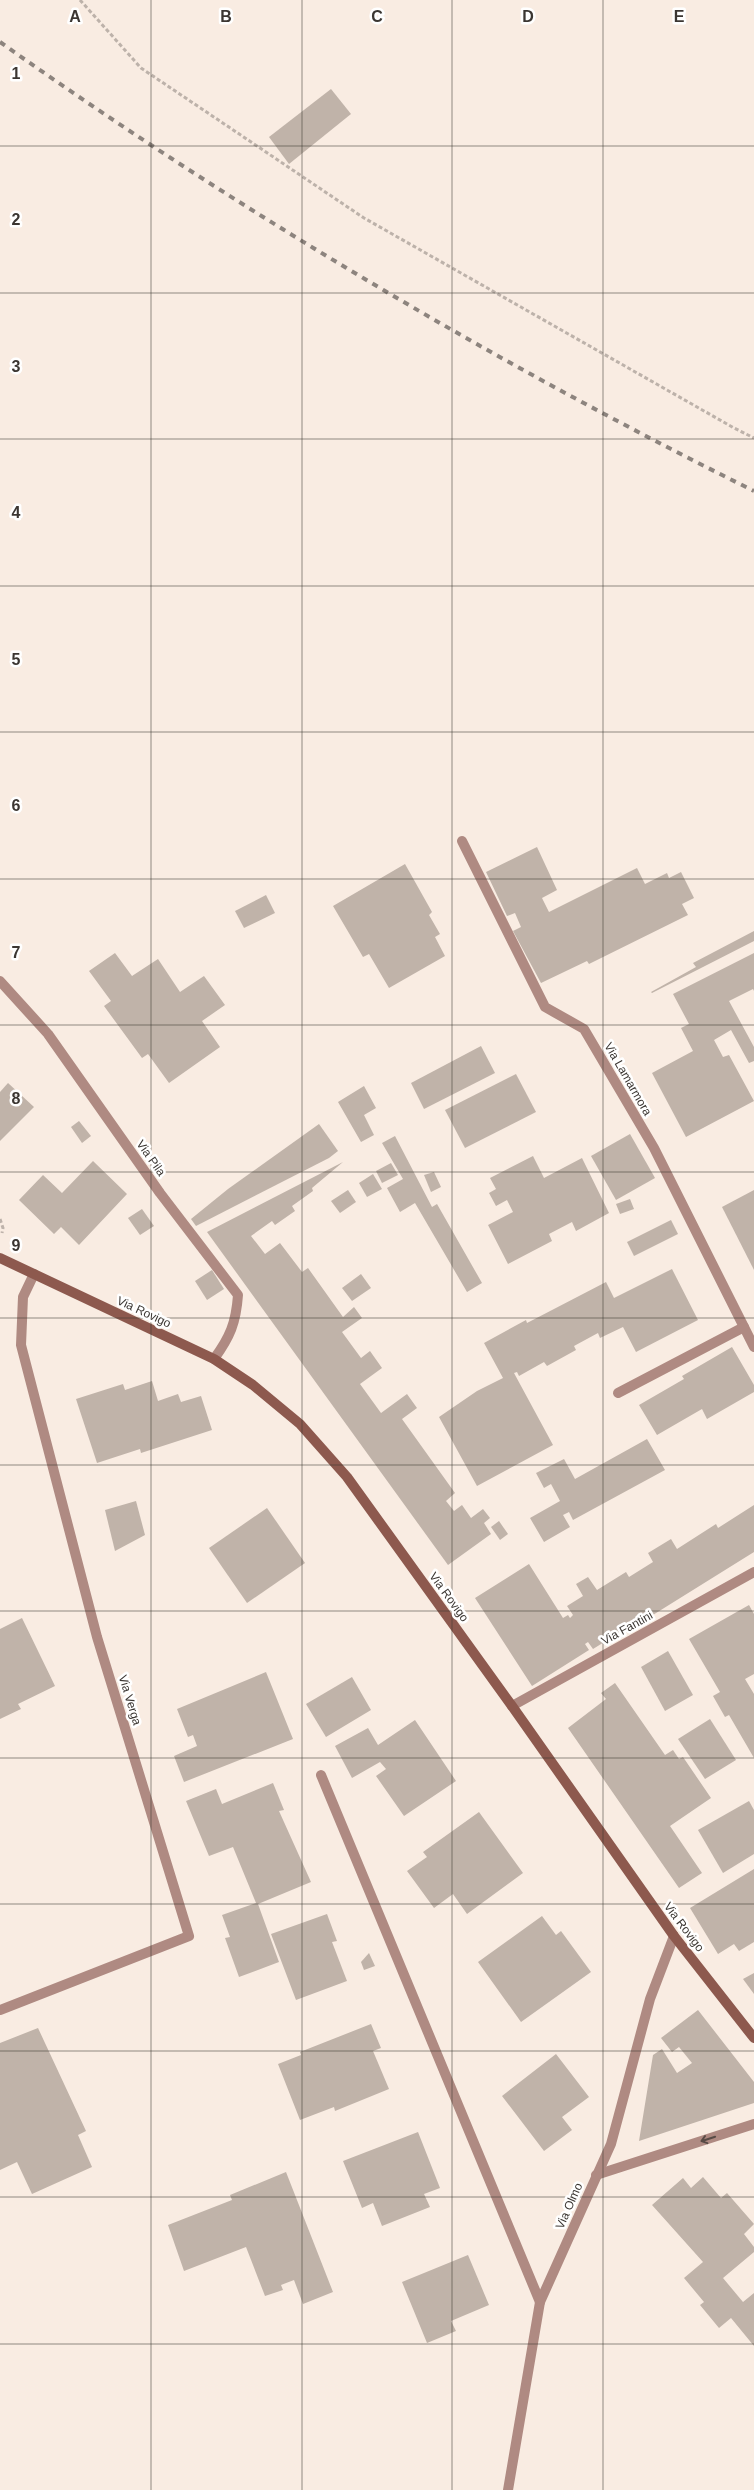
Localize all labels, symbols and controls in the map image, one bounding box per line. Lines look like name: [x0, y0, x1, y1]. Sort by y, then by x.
text: A: [69, 8, 81, 25]
text: B: [220, 8, 232, 25]
text: C: [371, 8, 383, 25]
text: D: [522, 8, 534, 25]
text: E: [674, 8, 685, 25]
text: 1: [12, 65, 21, 82]
text: 2: [12, 211, 21, 228]
text: 3: [12, 358, 21, 375]
text: 4: [12, 504, 21, 521]
text: 5: [12, 651, 21, 668]
text: 6: [12, 797, 21, 814]
text: 7: [12, 944, 21, 961]
street label: Via Lamarmora: [601, 1040, 655, 1118]
text: 8: [12, 1090, 21, 1107]
street label: Via Pila: [134, 1137, 169, 1179]
text: 9: [12, 1237, 21, 1254]
street label: Via Rovigo: [115, 1293, 173, 1331]
street label: Via Rovigo: [426, 1569, 472, 1625]
street label: Via Fantini: [599, 1608, 655, 1648]
street label: Via Verga: [116, 1673, 144, 1727]
street label: Via Rovigo: [661, 1900, 707, 1955]
one-way arrow: [700, 2135, 716, 2144]
street label: Via Olmo: [553, 2180, 586, 2231]

